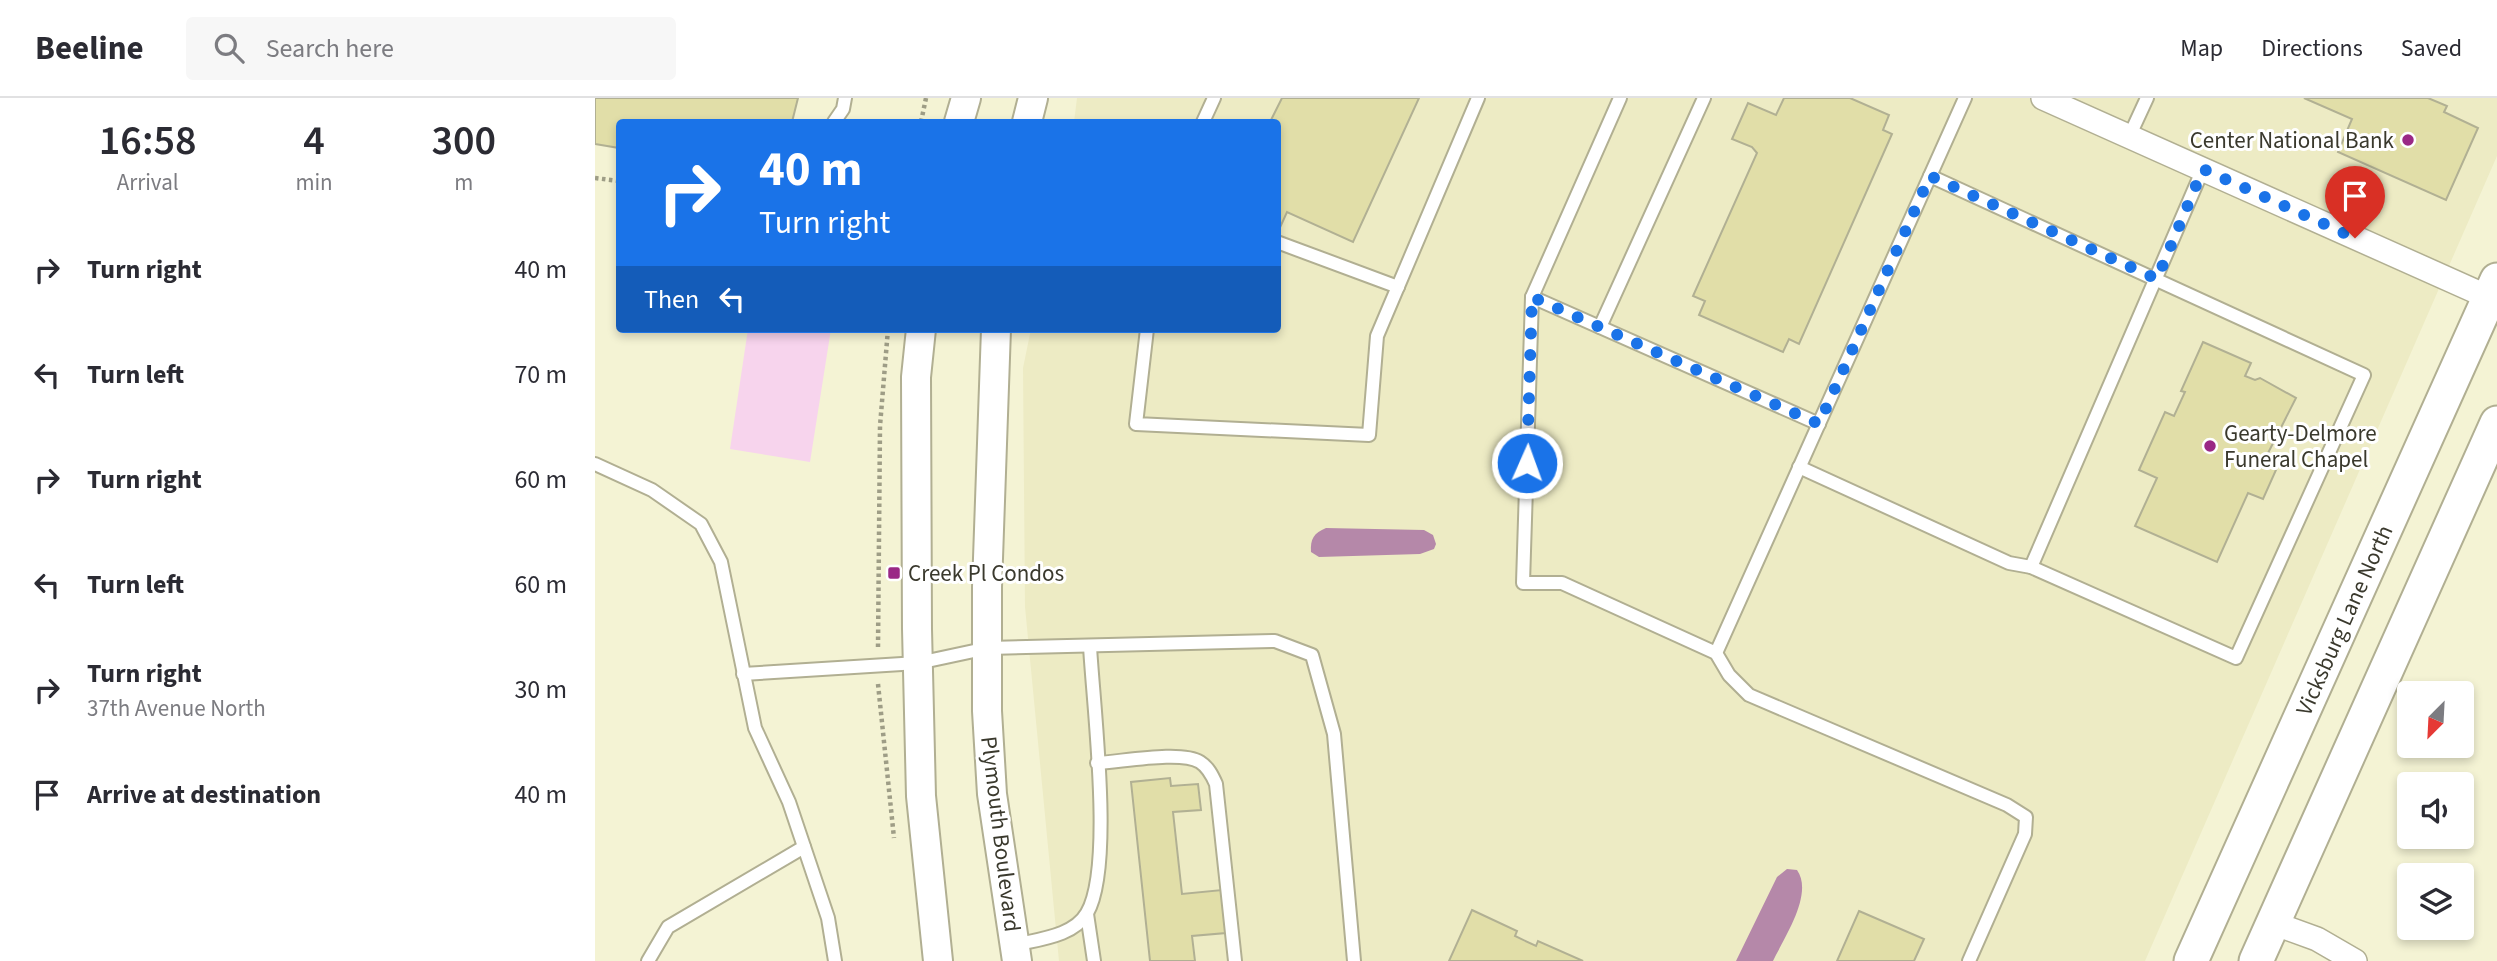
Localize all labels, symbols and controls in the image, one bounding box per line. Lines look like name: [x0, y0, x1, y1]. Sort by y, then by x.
search box: [186, 17, 676, 80]
text: Beeline: [35, 25, 144, 72]
icon: search: [210, 29, 248, 67]
text: Search here: [266, 30, 394, 67]
text: Map: [2180, 31, 2223, 66]
text: Directions: [2261, 31, 2363, 66]
text: Saved: [2401, 31, 2462, 66]
text: 16:58: [99, 111, 197, 171]
text: 4: [303, 111, 325, 171]
text: 300: [432, 111, 496, 171]
place label: Center National Bank: [2190, 124, 2395, 157]
marker: Center National Bank: [2400, 132, 2416, 148]
text: 40 m: [759, 135, 863, 205]
icon: right: [644, 147, 735, 238]
text: Arrival: [117, 166, 179, 199]
text: min: [295, 166, 333, 199]
text: m: [454, 166, 473, 199]
pin: [2325, 166, 2385, 238]
icon: arrive: [2336, 177, 2374, 215]
text: Turn right: [759, 200, 890, 246]
icon: right: [28, 251, 66, 289]
text: Turn right: [87, 251, 202, 288]
text: 40 m: [514, 251, 567, 288]
icon: left: [713, 280, 751, 318]
text: Then: [644, 281, 699, 318]
icon: left: [28, 356, 66, 394]
text: Turn left: [87, 356, 184, 393]
text: 70 m: [514, 356, 567, 393]
place label: Gearty-Delmore Funeral Chapel: [2224, 417, 2377, 476]
position arrow: [1490, 426, 1564, 500]
marker: Gearty-Delmore Funeral Chapel: [2202, 438, 2218, 454]
icon: right: [28, 461, 66, 499]
text: Turn right: [87, 461, 202, 498]
text: 60 m: [514, 461, 567, 498]
street label: Vicksburg Lane North: [2288, 520, 2401, 721]
place label: Creek Pl Condos: [908, 557, 1064, 590]
marker: Creek Pl Condos: [886, 565, 902, 581]
icon: left: [28, 566, 66, 604]
text: Turn left: [87, 566, 184, 603]
text: 60 m: [514, 566, 567, 603]
text: Turn right: [87, 655, 202, 692]
icon: right: [28, 671, 66, 709]
text: 30 m: [514, 671, 567, 708]
north arrow: [2397, 681, 2475, 758]
map controls: [2397, 681, 2474, 940]
text: 37th Avenue North: [87, 692, 266, 725]
street label: Plymouth Boulevard: [972, 734, 1029, 934]
button: sound: [2397, 772, 2474, 849]
icon: arrive: [28, 776, 66, 814]
text: Arrive at destination: [87, 776, 321, 813]
text: 40 m: [514, 776, 567, 813]
button: layers: [2397, 863, 2474, 940]

